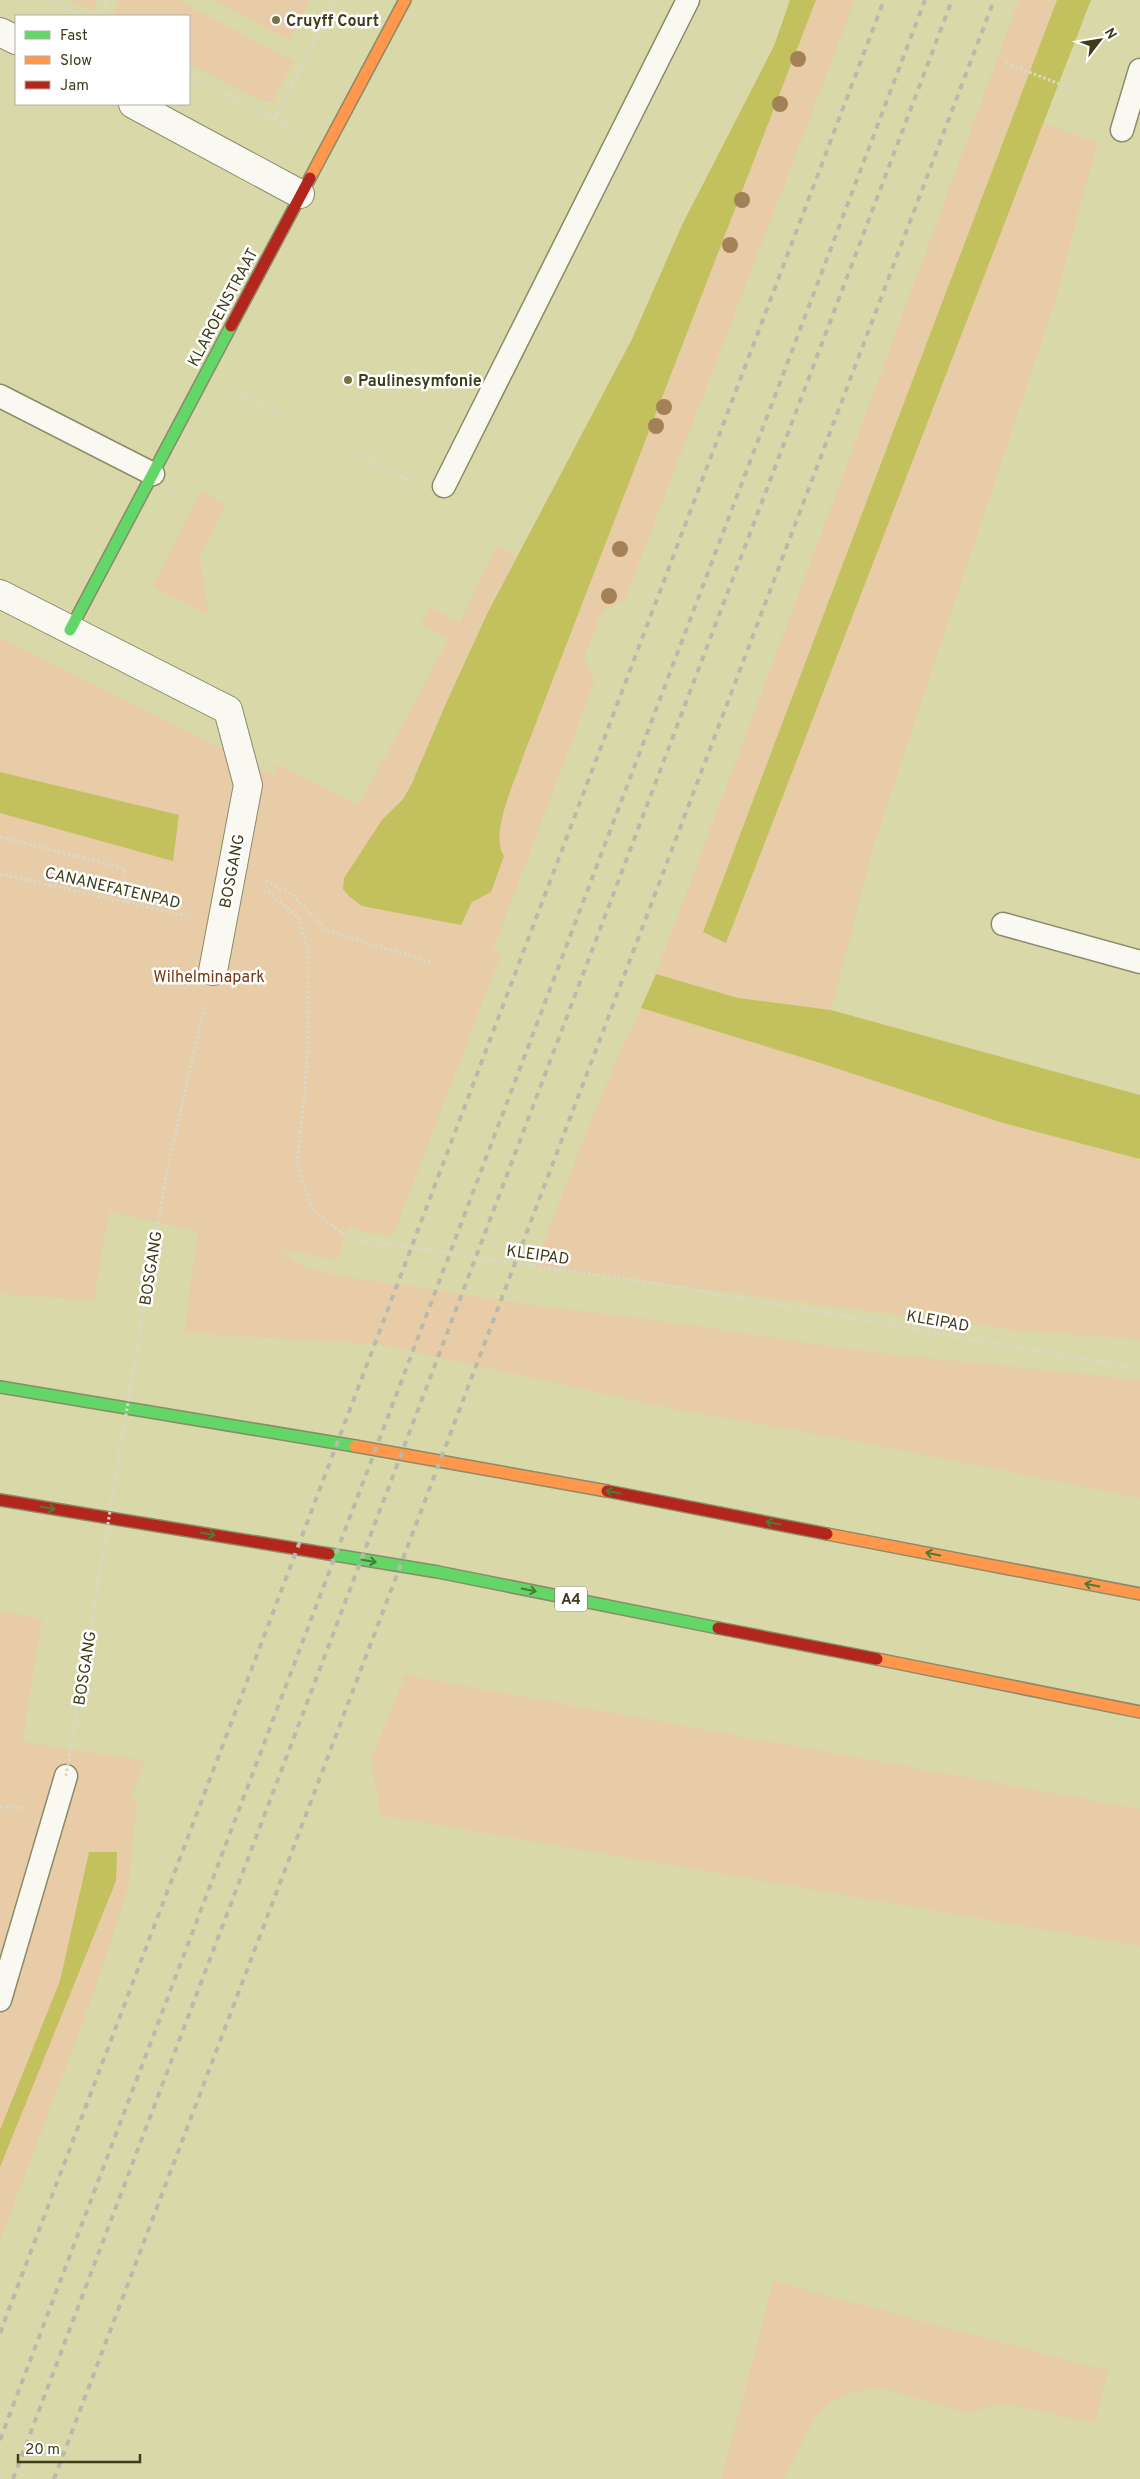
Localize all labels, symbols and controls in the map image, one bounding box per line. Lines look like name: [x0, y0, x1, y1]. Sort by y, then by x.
place label: Cruyff Court: [286, 12, 379, 32]
marker: Cruyff Court: [270, 14, 282, 26]
legend: [15, 15, 190, 105]
north arrow: [1075, 15, 1125, 65]
text: N: [1100, 25, 1120, 43]
text: Fast: [60, 27, 88, 46]
text: Slow: [60, 52, 92, 71]
text: Jam: [60, 77, 89, 96]
street label: KLAROENSTRAAT: [184, 245, 263, 371]
place label: Paulinesymfonie: [358, 372, 482, 392]
marker: Paulinesymfonie: [342, 374, 354, 386]
street label: BOSGANG: [216, 833, 250, 910]
street label: CANANEFATENPAD: [43, 864, 182, 914]
park label: Wilhelminapark: [153, 968, 265, 988]
street label: BOSGANG: [136, 1230, 168, 1307]
street label: KLEIPAD: [505, 1242, 570, 1270]
street label: KLEIPAD: [905, 1307, 971, 1337]
one-way arrow: [606, 1487, 622, 1496]
one-way arrow: [40, 1503, 56, 1513]
one-way arrow: [765, 1518, 781, 1527]
one-way arrow: [200, 1530, 216, 1540]
one-way arrow: [925, 1548, 941, 1558]
one-way arrow: [360, 1556, 376, 1566]
one-way arrow: [1085, 1579, 1101, 1589]
one-way arrow: [520, 1586, 536, 1595]
road number: A4: [555, 1586, 587, 1612]
street label: BOSGANG: [70, 1630, 102, 1707]
scale bar: [18, 2432, 140, 2464]
text: 20 m: [25, 2441, 60, 2460]

